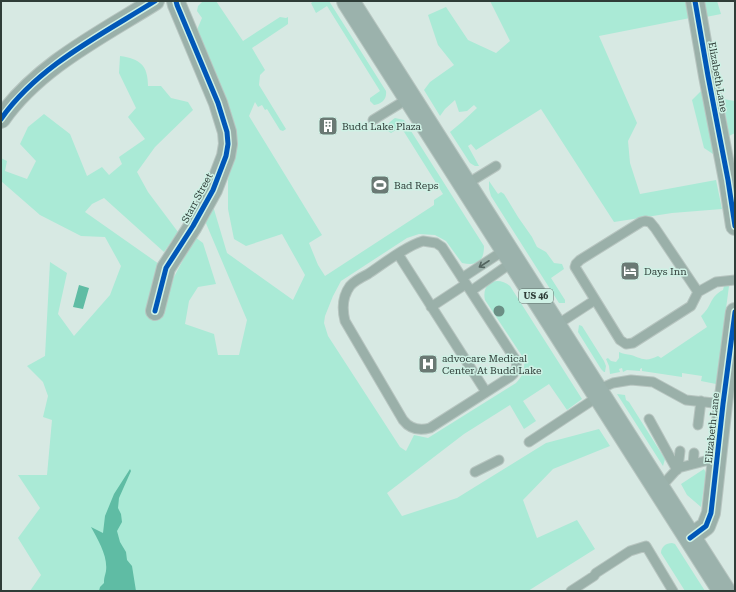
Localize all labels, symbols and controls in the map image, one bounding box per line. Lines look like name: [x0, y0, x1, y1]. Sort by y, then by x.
street label: Elizabeth Lane: [706, 41, 730, 113]
building icon: Budd Lake Plaza: [317, 115, 339, 137]
place label: Budd Lake Plaza: [342, 121, 422, 132]
street label: Starr Street: [179, 171, 215, 225]
sports icon: Bad Reps: [369, 174, 391, 196]
place label: Bad Reps: [394, 180, 439, 191]
one-way arrow: [479, 260, 490, 268]
hotel icon: Days Inn: [619, 260, 641, 282]
place label: Days Inn: [644, 266, 687, 277]
road number: US 46: [519, 289, 553, 303]
hospital icon: advocare Medical Center At Budd Lake: [417, 353, 439, 375]
place label: advocare Medical Center At Budd Lake: [442, 353, 542, 376]
street label: Elizabeth Lane: [703, 392, 721, 464]

